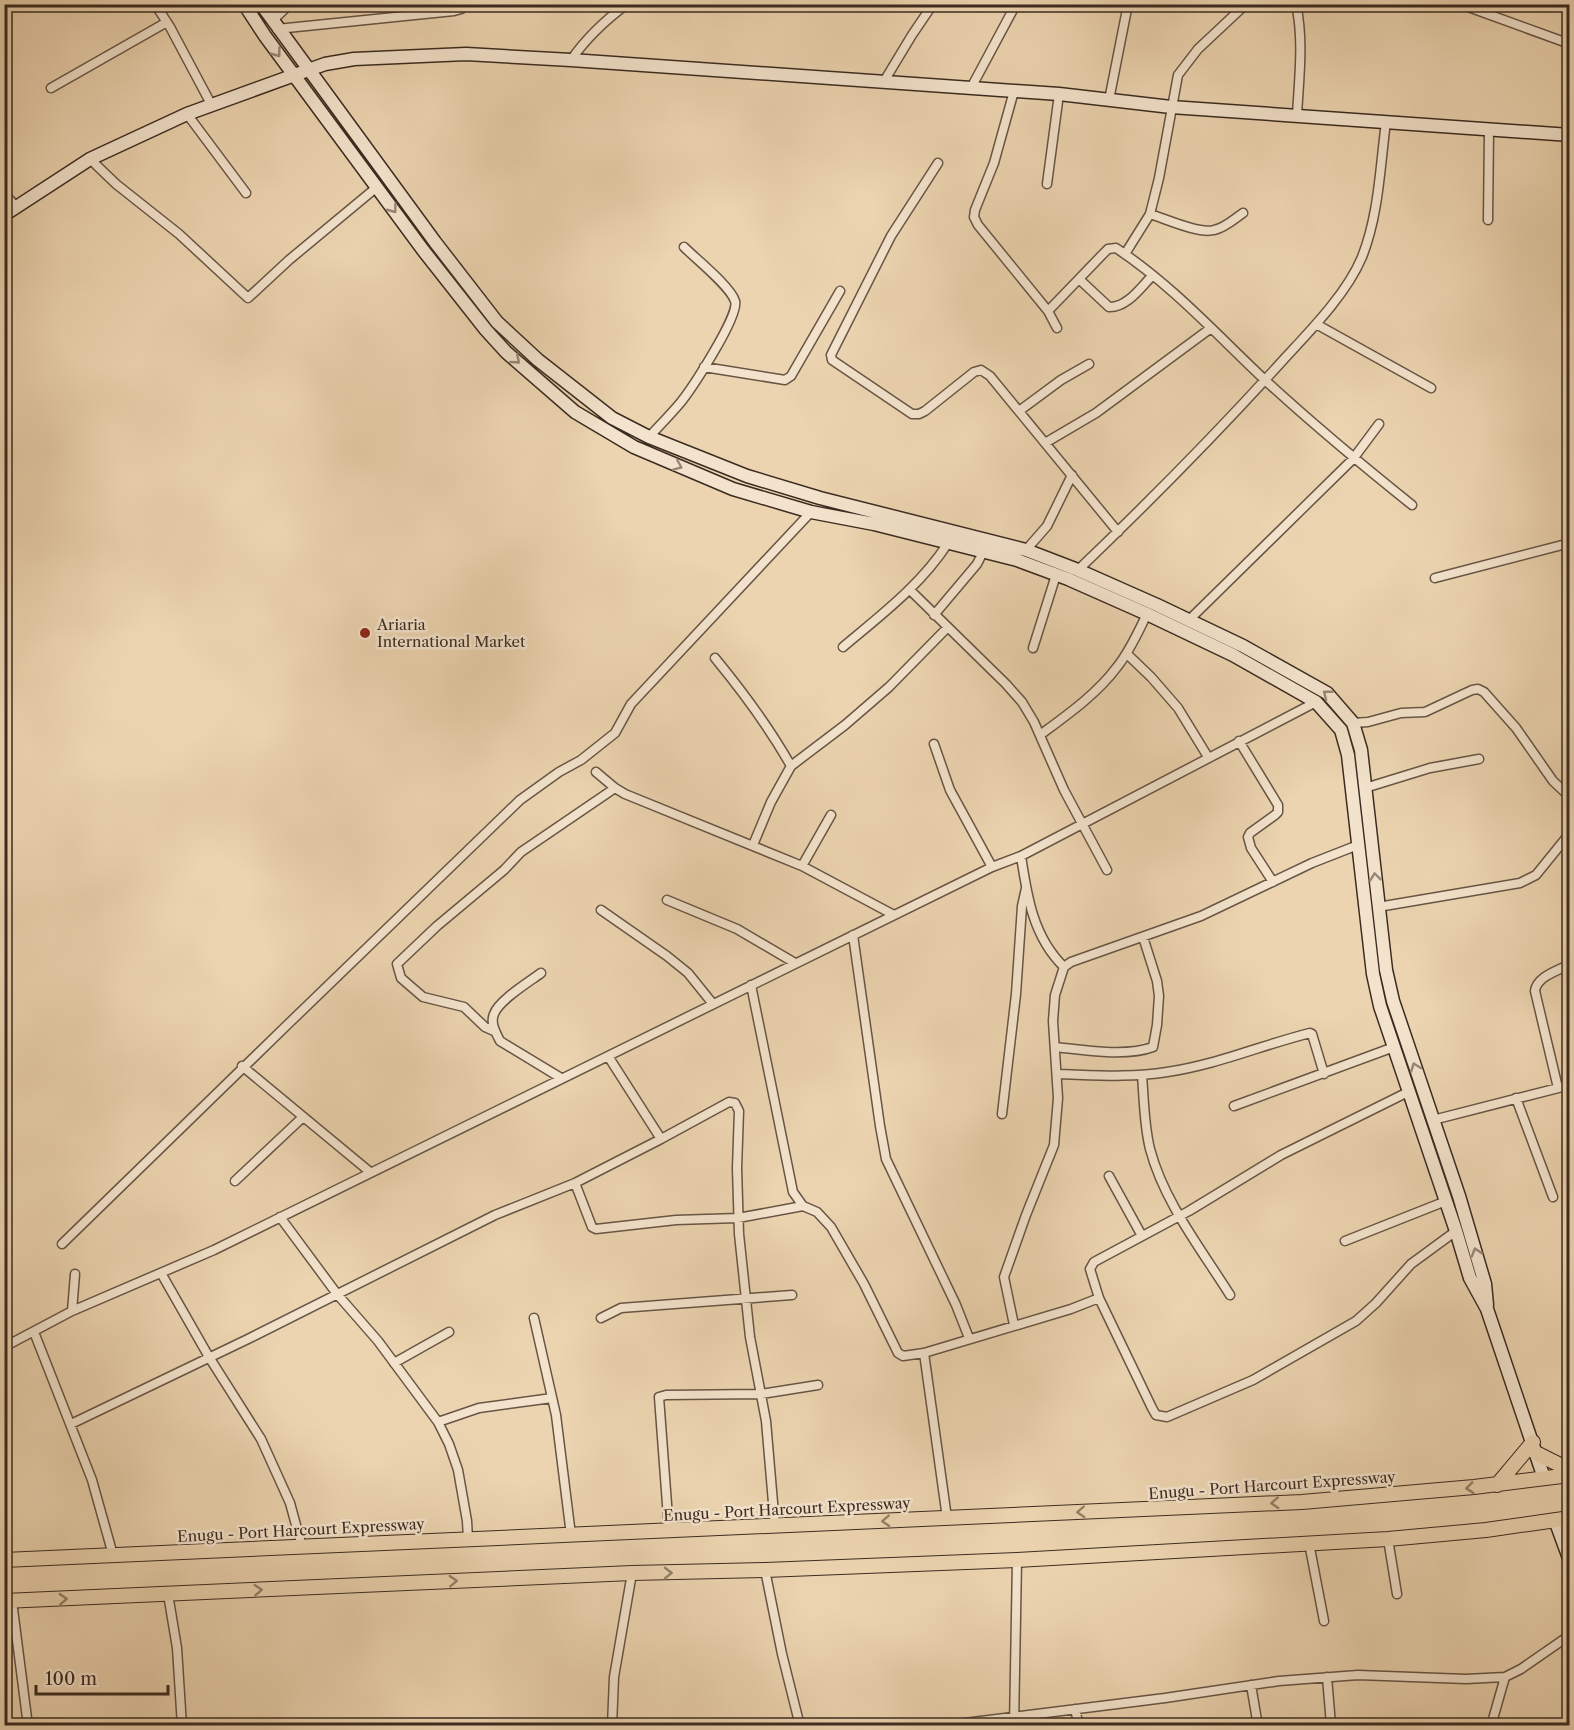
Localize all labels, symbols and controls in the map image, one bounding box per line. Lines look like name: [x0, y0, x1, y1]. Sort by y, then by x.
one-way arrow: [270, 46, 281, 57]
one-way arrow: [386, 203, 397, 214]
one-way arrow: [509, 353, 520, 364]
one-way arrow: [672, 459, 683, 471]
place label: Ariaria International Market: [376, 615, 526, 651]
marker: Ariaria International Market: [358, 626, 372, 640]
one-way arrow: [1323, 691, 1334, 702]
one-way arrow: [1369, 872, 1382, 881]
one-way arrow: [1410, 1062, 1423, 1073]
one-way arrow: [1471, 1247, 1483, 1258]
street label: Enugu - Port Harcourt Expressway: [1148, 1467, 1397, 1503]
one-way arrow: [1465, 1481, 1474, 1494]
street label: Enugu - Port Harcourt Expressway: [663, 1493, 912, 1525]
one-way arrow: [1271, 1497, 1280, 1510]
one-way arrow: [1076, 1506, 1085, 1519]
street label: Enugu - Port Harcourt Expressway: [177, 1514, 426, 1546]
one-way arrow: [881, 1514, 890, 1527]
one-way arrow: [664, 1566, 673, 1579]
one-way arrow: [448, 1575, 457, 1588]
one-way arrow: [253, 1584, 262, 1597]
one-way arrow: [58, 1592, 67, 1605]
scale bar: [36, 1658, 168, 1696]
text: 100 m: [45, 1668, 97, 1690]

